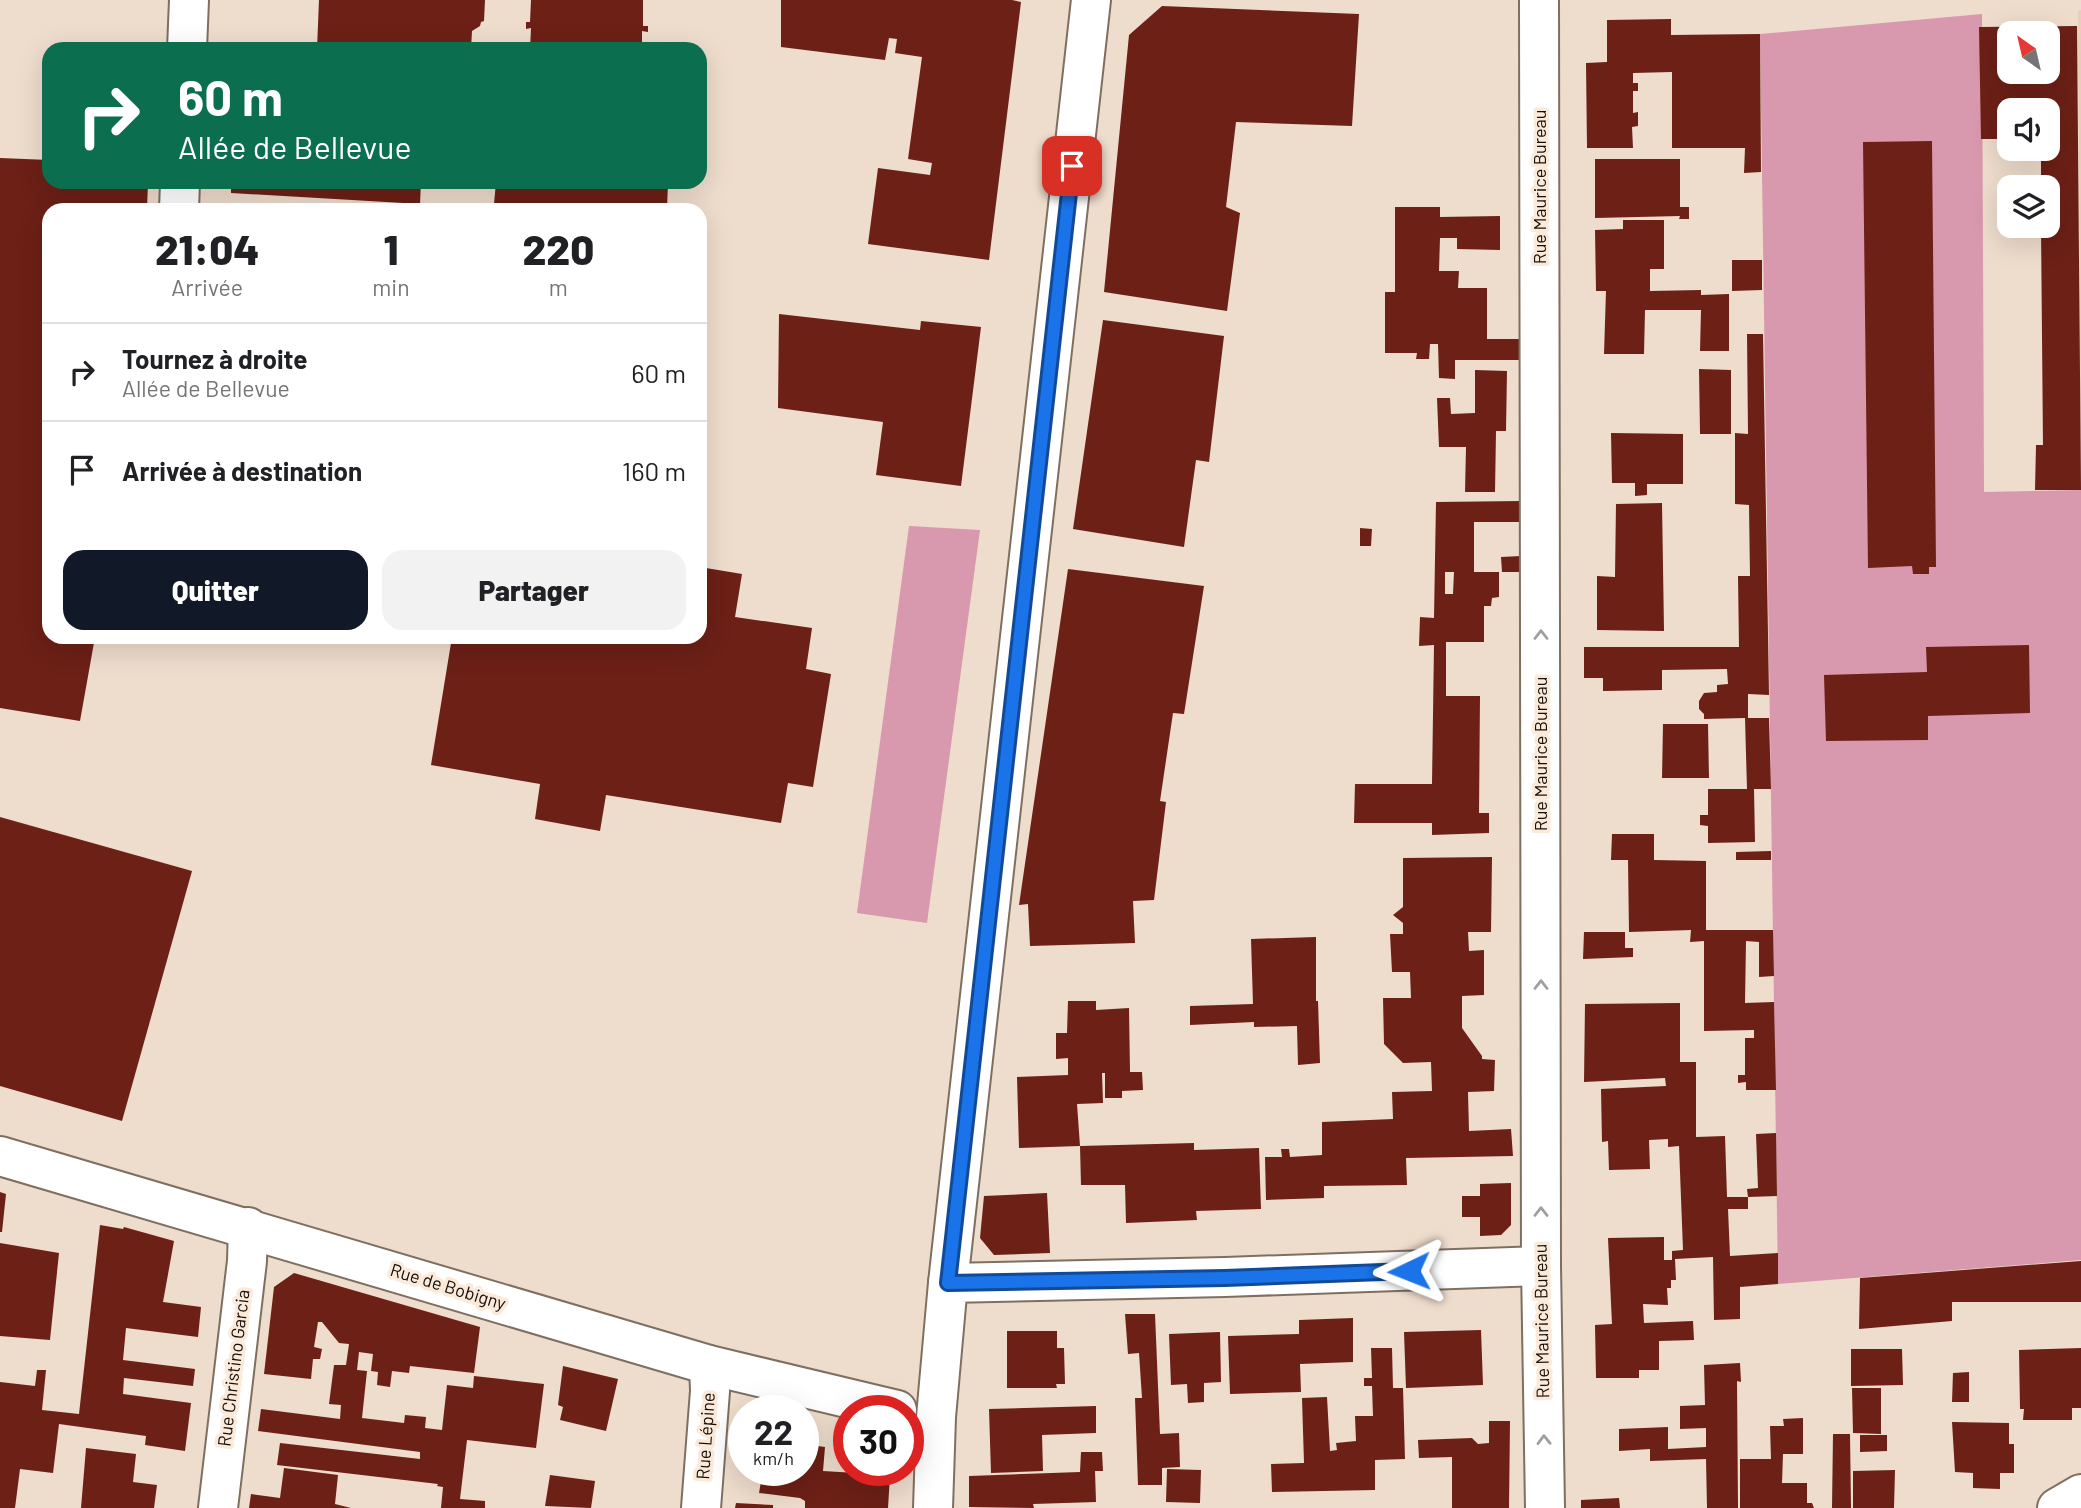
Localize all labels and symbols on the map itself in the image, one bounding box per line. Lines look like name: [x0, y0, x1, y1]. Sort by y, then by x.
north arrow: [1997, 21, 2060, 84]
street label: Rue Maurice Bureau: [1528, 110, 1550, 264]
pin: [1042, 136, 1102, 196]
one-way arrow: [1533, 629, 1549, 640]
street label: Rue Maurice Bureau: [1529, 677, 1551, 831]
one-way arrow: [1533, 979, 1549, 990]
one-way arrow: [1533, 1207, 1549, 1217]
position arrow: [1372, 1234, 1446, 1308]
street label: Rue Maurice Bureau: [1529, 1243, 1553, 1399]
street label: Rue de Bobigny: [388, 1258, 509, 1314]
street label: Rue Christino Garcia: [212, 1288, 254, 1448]
street label: Rue Lépine: [691, 1392, 719, 1480]
speed limit sign: 30: [833, 1395, 924, 1486]
one-way arrow: [1536, 1434, 1551, 1445]

